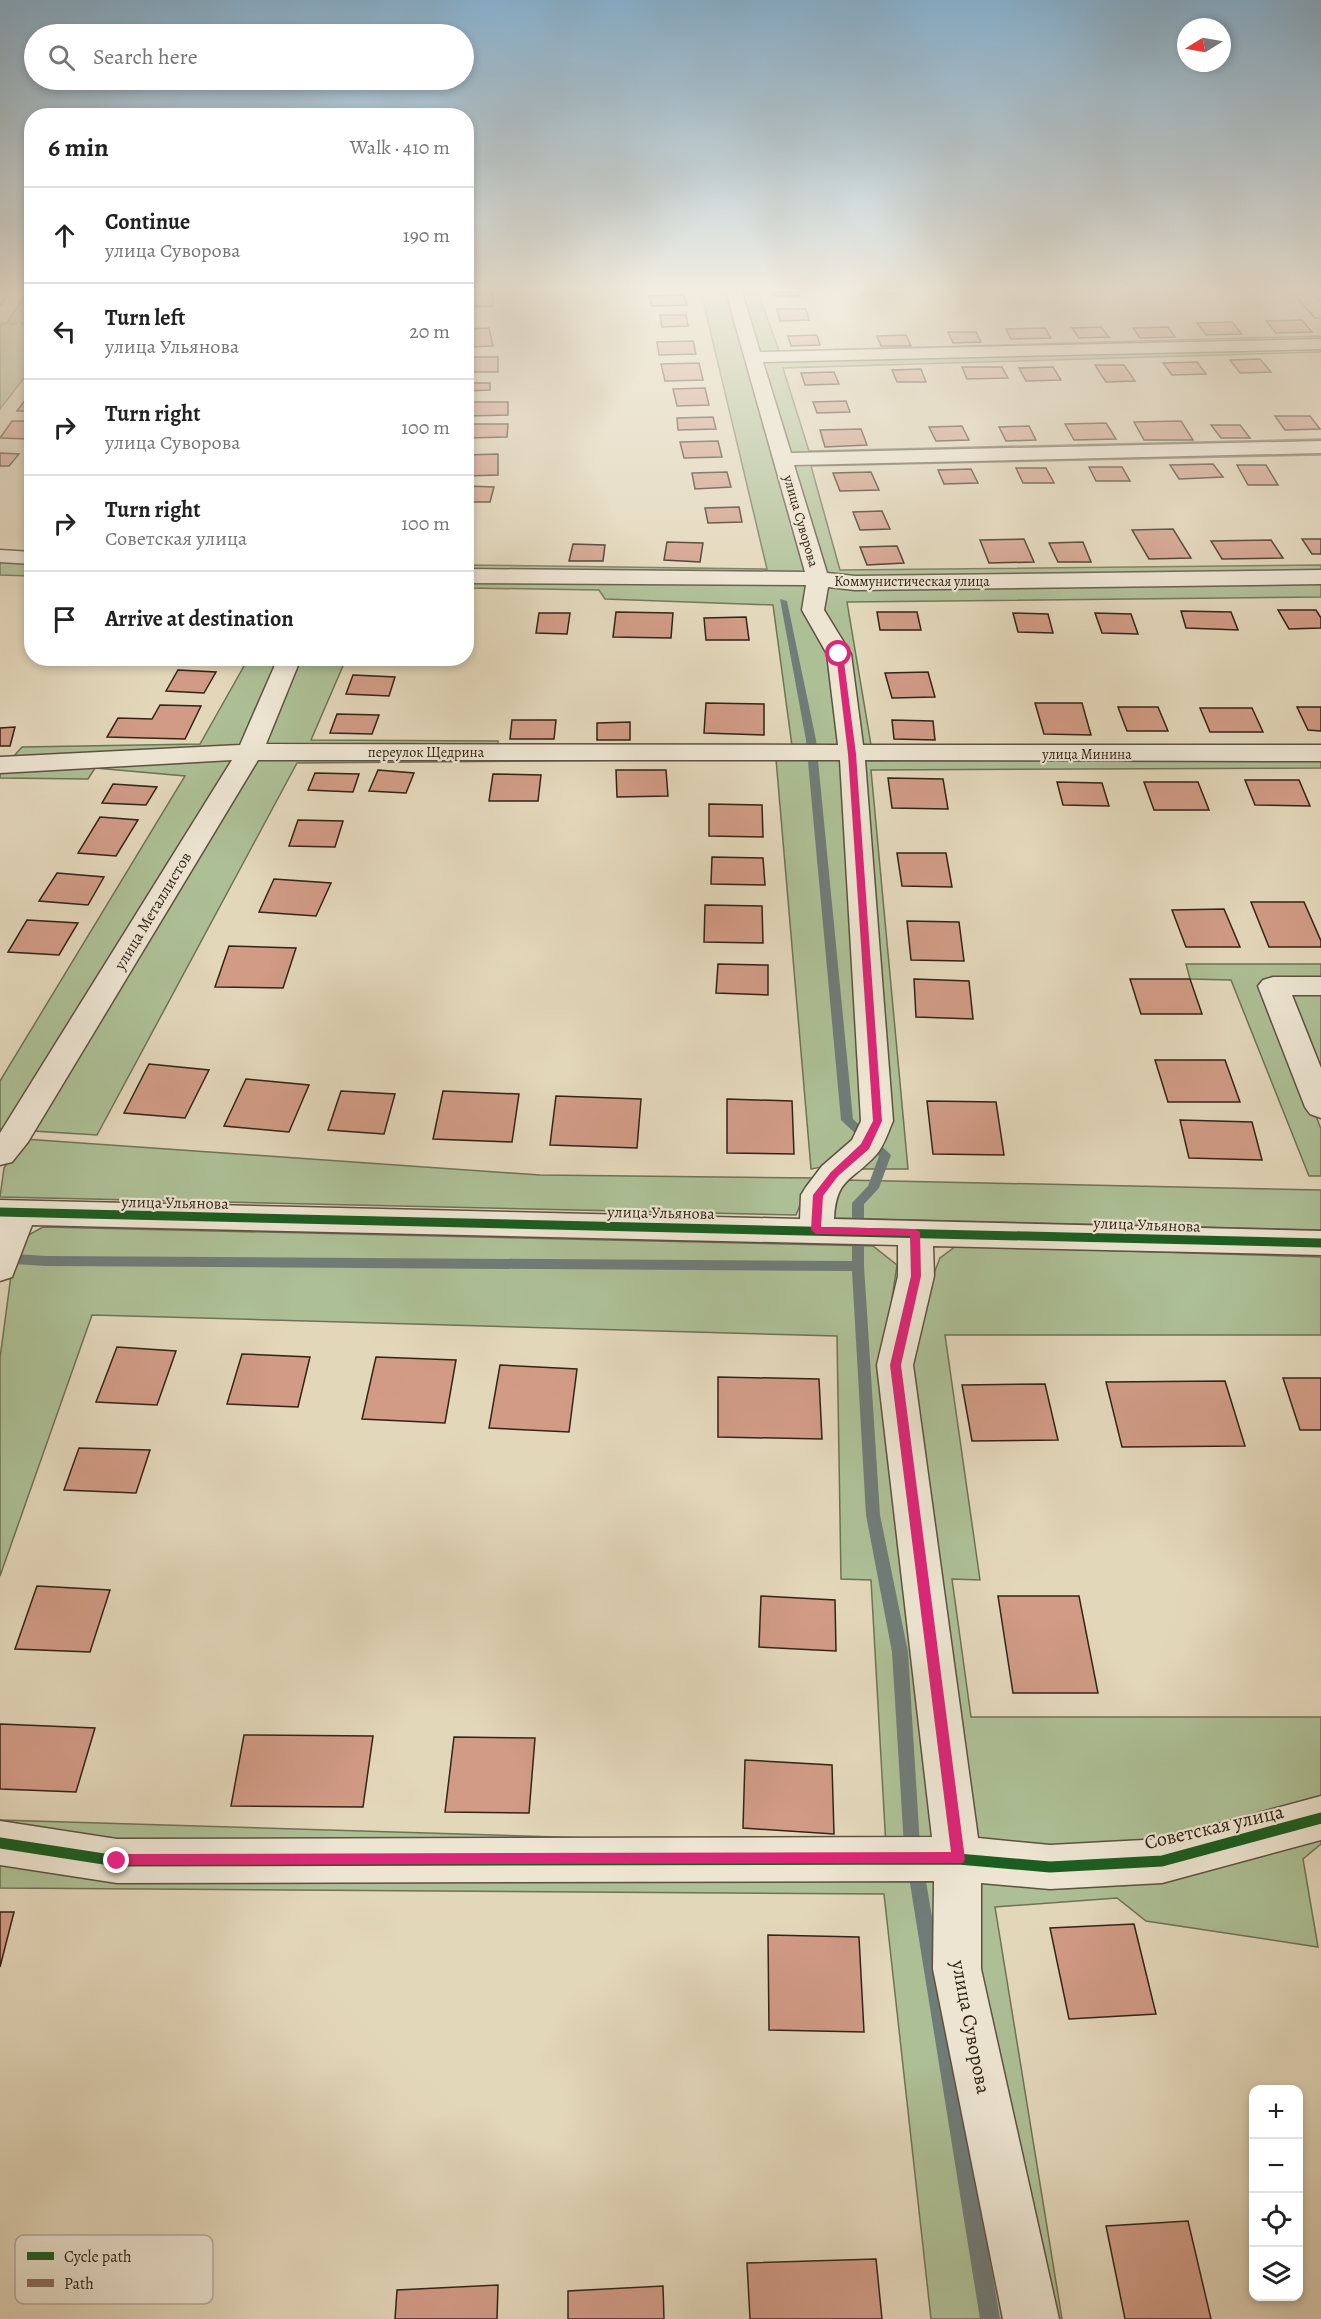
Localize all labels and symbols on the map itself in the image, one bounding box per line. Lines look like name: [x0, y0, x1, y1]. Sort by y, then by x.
north arrow: [1177, 18, 1231, 72]
street label: улица Суворова: [779, 472, 823, 570]
street label: Коммунистическая улица: [834, 572, 990, 591]
route start: [825, 640, 851, 666]
street label: переулок Щедрина: [368, 743, 485, 762]
street label: улица Минина: [1041, 745, 1132, 764]
street label: улица Металлистов: [109, 848, 197, 975]
street label: улица Ульянова: [120, 1191, 229, 1215]
street label: улица Ульянова: [606, 1201, 715, 1225]
street label: улица Ульянова: [1092, 1212, 1202, 1238]
street label: Советская улица: [1142, 1798, 1287, 1856]
route end: [103, 1847, 129, 1873]
street label: улица Суворова: [945, 1957, 997, 2097]
legend: [15, 2235, 213, 2304]
text: Cycle path: [64, 2246, 132, 2268]
text: Path: [64, 2273, 94, 2295]

